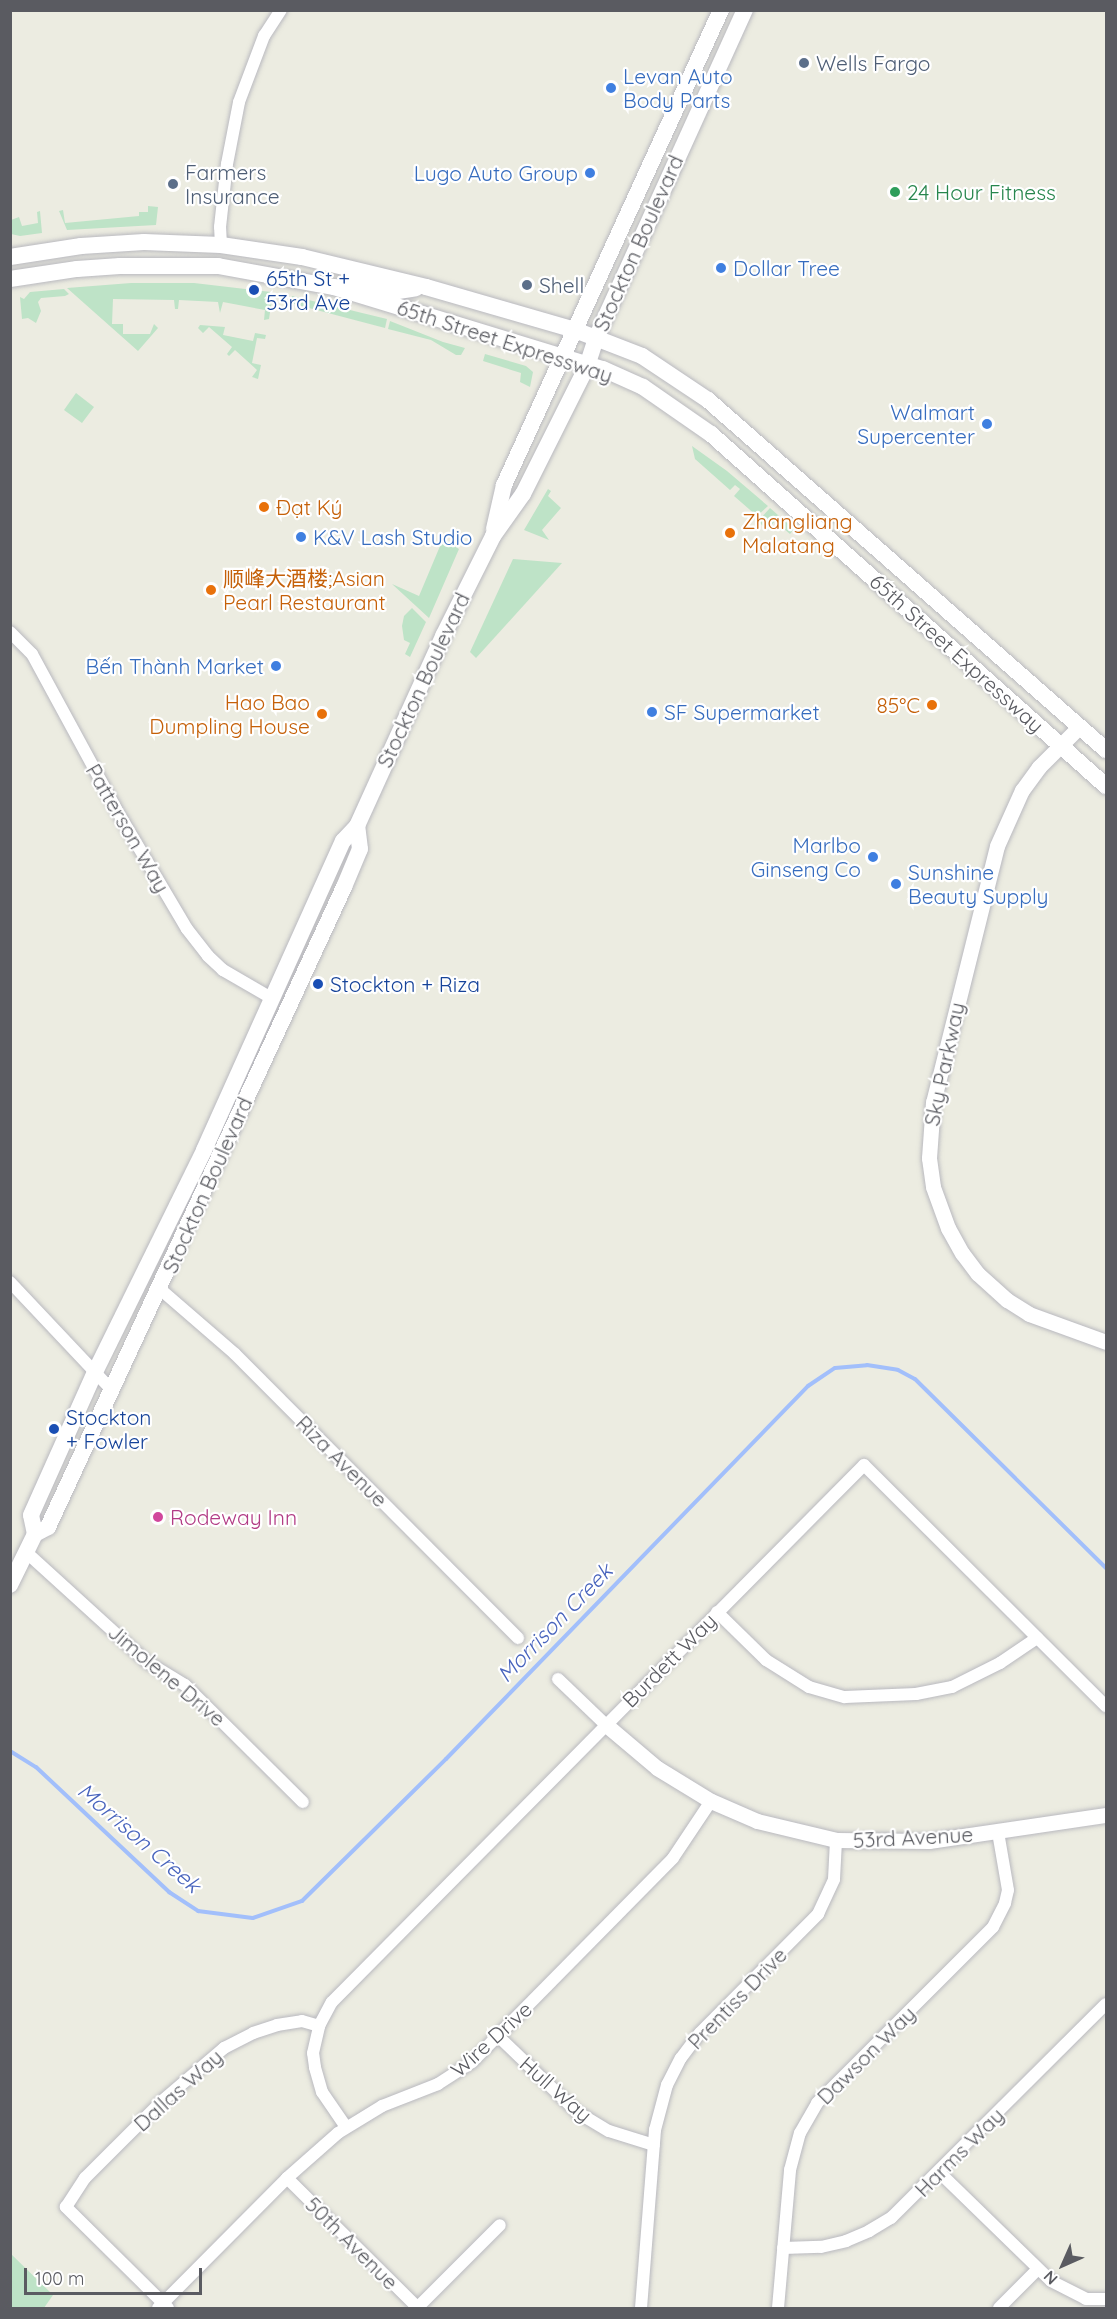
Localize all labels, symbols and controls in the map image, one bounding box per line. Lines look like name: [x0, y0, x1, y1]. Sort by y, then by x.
place label: Wells Fargo: [816, 50, 930, 76]
marker: Wells Fargo: [797, 56, 811, 70]
place label: Levan Auto Body Parts: [623, 63, 733, 113]
marker: Levan Auto Body Parts: [604, 81, 618, 95]
street label: Stockton Boulevard: [588, 151, 688, 335]
place label: Farmers Insurance: [185, 159, 280, 209]
place label: Lugo Auto Group: [414, 160, 578, 186]
marker: Lugo Auto Group: [583, 166, 597, 180]
marker: Farmers Insurance: [166, 177, 180, 191]
place label: 24 Hour Fitness: [907, 179, 1056, 205]
marker: 24 Hour Fitness: [888, 185, 902, 199]
place label: Dollar Tree: [733, 255, 840, 281]
marker: Dollar Tree: [714, 261, 728, 275]
place label: 65th St + 53rd Ave: [266, 265, 350, 315]
place label: Shell: [539, 272, 584, 298]
marker: Shell: [520, 278, 534, 292]
marker: 65th St + 53rd Ave: [247, 283, 261, 297]
street label: 65th Street Expressway: [394, 294, 616, 388]
place label: Walmart Supercenter: [857, 399, 975, 449]
marker: Walmart Supercenter: [980, 417, 994, 431]
place label: Đạt Ký: [276, 494, 342, 520]
marker: Đạt Ký: [257, 500, 271, 514]
place label: Zhangliang Malatang: [742, 508, 853, 558]
place label: K&V Lash Studio: [313, 524, 473, 550]
marker: Zhangliang Malatang: [723, 526, 737, 540]
marker: K&V Lash Studio: [294, 530, 308, 544]
place label: 顺峰大酒楼;Asian Pearl Restaurant: [223, 565, 386, 615]
street label: 65th Street Expressway: [865, 568, 1049, 738]
marker: 顺峰大酒楼;Asian Pearl Restaurant: [204, 583, 218, 597]
street label: Stockton Boulevard: [371, 589, 475, 771]
place label: Bến Thành Market: [86, 653, 264, 679]
marker: Bến Thành Market: [269, 659, 283, 673]
place label: Hao Bao Dumpling House: [149, 689, 310, 739]
place label: 85°C: [877, 692, 920, 718]
marker: 85°C: [925, 698, 939, 712]
place label: SF Supermarket: [664, 699, 820, 725]
marker: SF Supermarket: [645, 705, 659, 719]
marker: Hao Bao Dumpling House: [315, 707, 329, 721]
street label: Patterson Way: [81, 759, 175, 897]
place label: Marlbo Ginseng Co: [751, 832, 861, 882]
marker: Marlbo Ginseng Co: [866, 850, 880, 864]
place label: Sunshine Beauty Supply: [908, 859, 1048, 909]
marker: Sunshine Beauty Supply: [889, 877, 903, 891]
place label: Stockton + Riza: [330, 971, 480, 997]
marker: Stockton + Riza: [311, 977, 325, 991]
street label: Sky Parkway: [919, 1000, 969, 1128]
street label: Stockton Boulevard: [157, 1093, 257, 1277]
place label: Stockton + Fowler: [66, 1404, 151, 1454]
street label: Riza Avenue: [291, 1410, 393, 1512]
marker: Stockton + Fowler: [47, 1422, 61, 1436]
place label: Rodeway Inn: [170, 1504, 297, 1530]
marker: Rodeway Inn: [151, 1510, 165, 1524]
water label: Morrison Creek: [492, 1558, 618, 1688]
street label: Burdett Way: [617, 1608, 721, 1712]
street label: Jimolene Drive: [103, 1619, 231, 1731]
water label: Morrison Creek: [72, 1777, 206, 1899]
street label: 53rd Avenue: [852, 1821, 974, 1853]
street label: Prentiss Drive: [682, 1942, 792, 2054]
street label: Wire Drive: [445, 1996, 537, 2082]
street label: Dawson Way: [812, 2001, 920, 2109]
street label: Dallas Way: [128, 2044, 228, 2136]
street label: Hull Way: [515, 2051, 597, 2127]
street label: Harms Way: [909, 2102, 1009, 2202]
street label: 50th Avenue: [300, 2191, 404, 2295]
north arrow: [1033, 2235, 1093, 2295]
scale bar: [27, 2256, 206, 2294]
text: 100 m: [35, 2267, 84, 2290]
text: N: [1039, 2267, 1062, 2289]

